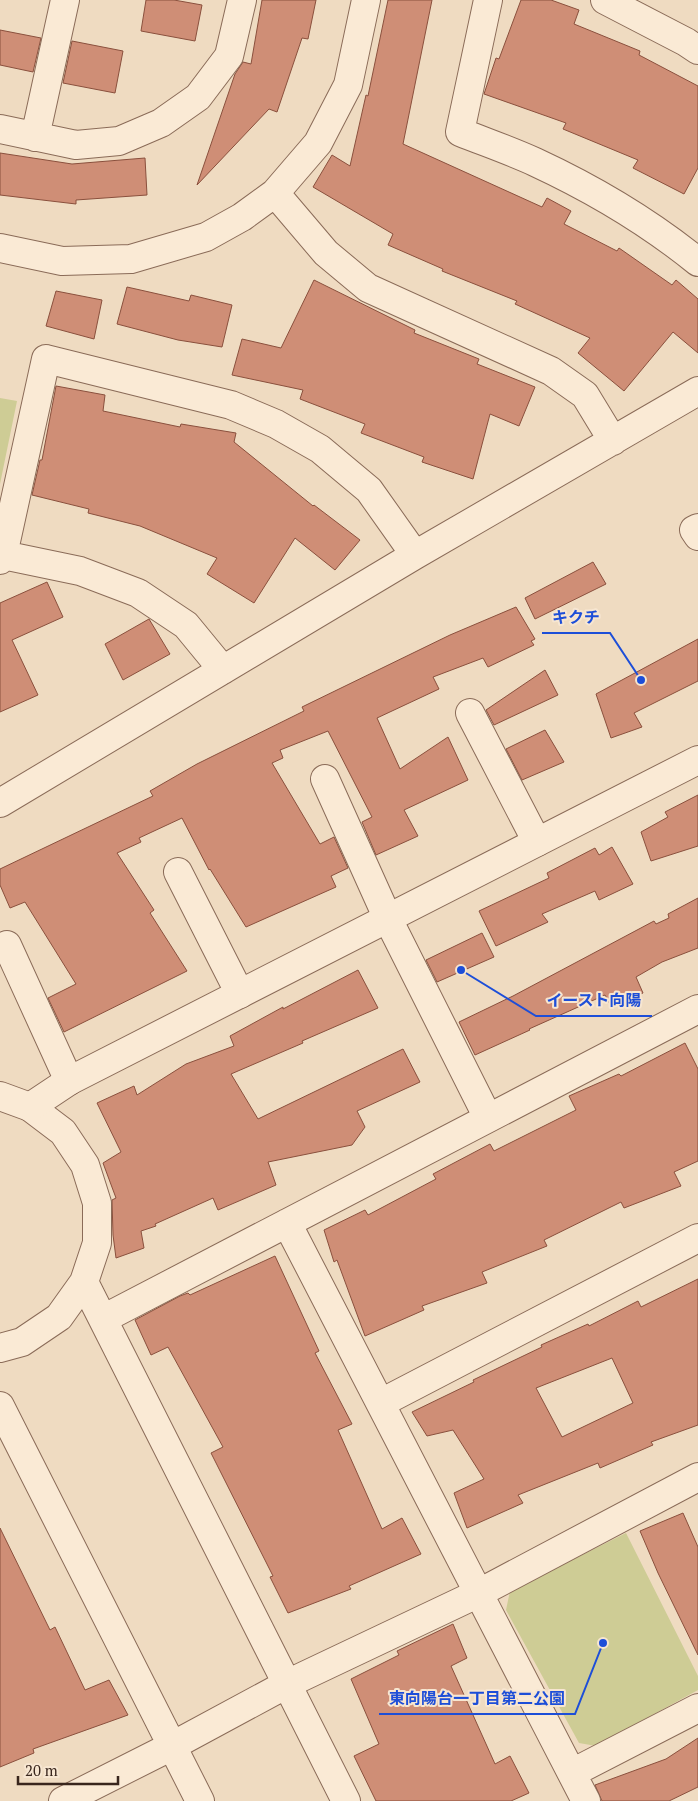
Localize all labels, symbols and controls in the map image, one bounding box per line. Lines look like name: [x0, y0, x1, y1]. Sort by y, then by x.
callout: キクチ: [542, 602, 610, 633]
text: キクチ: [552, 606, 600, 628]
callout: イースト向陽: [536, 985, 652, 1016]
text: イースト向陽: [546, 989, 642, 1011]
callout: 東向陽台一丁目第二公園: [379, 1683, 575, 1714]
text: 東向陽台一丁目第二公園: [389, 1687, 565, 1709]
scale bar: [18, 1754, 118, 1786]
text: 20 m: [25, 1760, 58, 1780]

